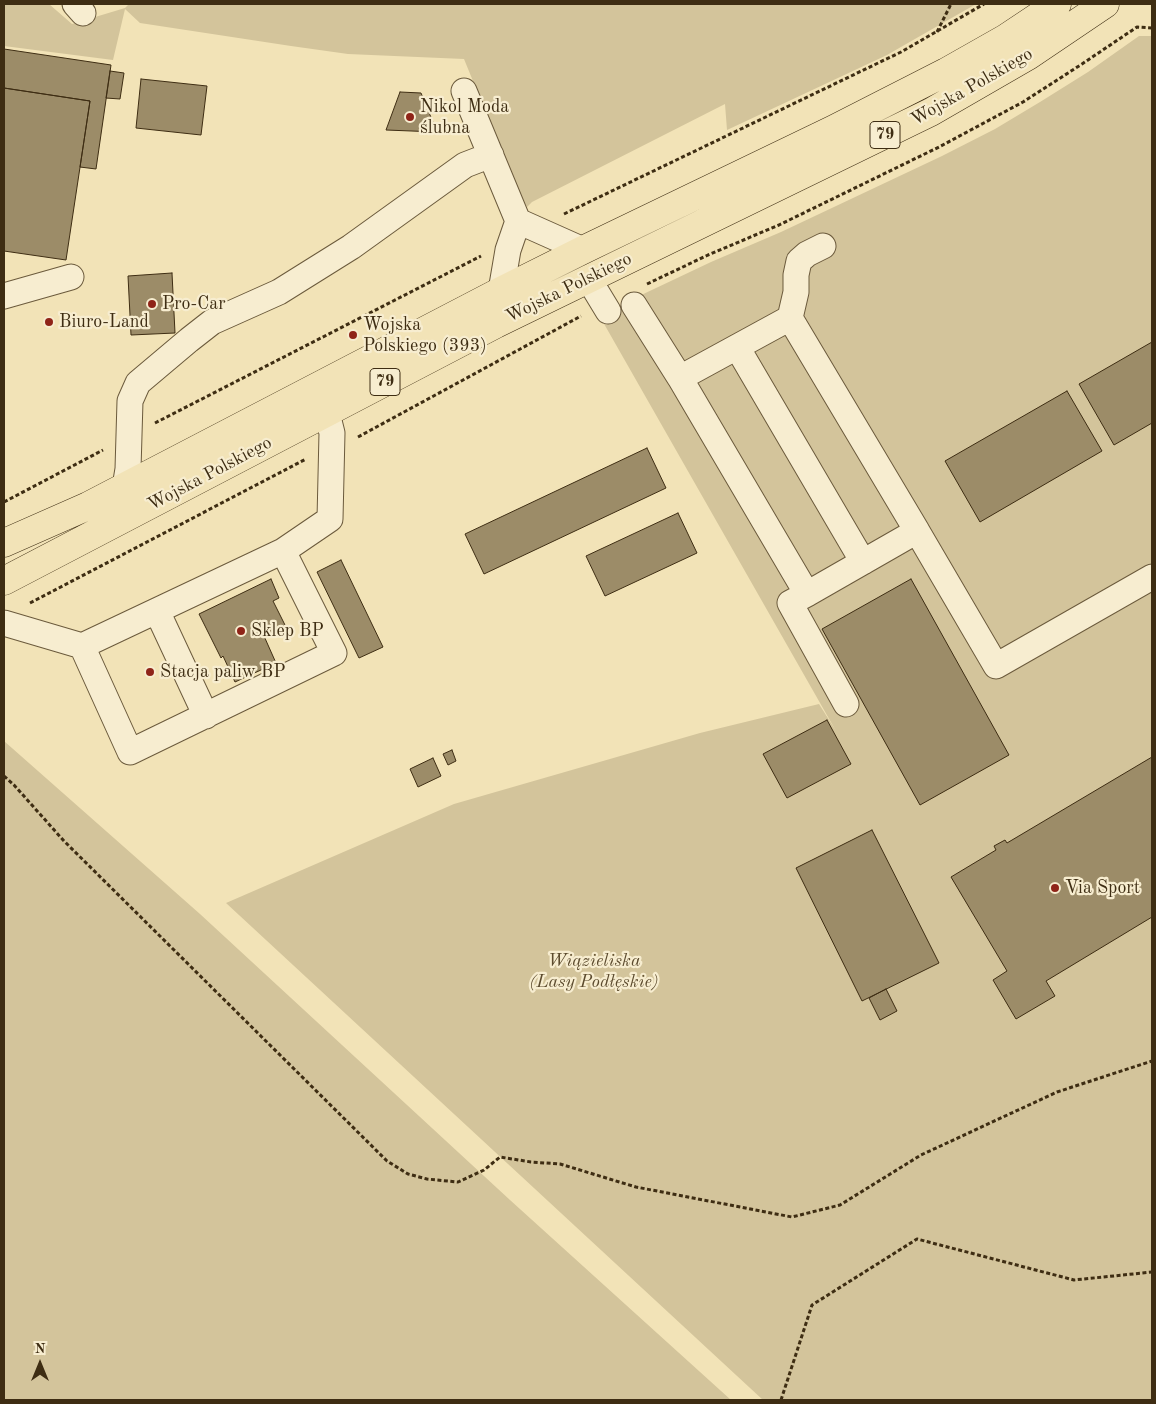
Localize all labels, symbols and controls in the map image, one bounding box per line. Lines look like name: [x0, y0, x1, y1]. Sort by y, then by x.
street label: Wojska Polskiego: [907, 43, 1037, 131]
place label: Nikol Moda ślubna: [420, 96, 509, 138]
marker: Nikol Moda ślubna: [404, 111, 416, 123]
road number: 79: [870, 122, 900, 148]
street label: Wojska Polskiego: [503, 248, 635, 328]
place label: Pro-Car: [162, 293, 226, 315]
marker: Pro-Car: [146, 298, 158, 310]
place label: Biuro-Land: [59, 311, 149, 333]
place label: Wojska Polskiego (393): [363, 314, 487, 356]
marker: Biuro-Land: [43, 316, 55, 328]
marker: Wojska Polskiego (393): [347, 329, 359, 341]
road number: 79: [370, 368, 400, 396]
street label: Wojska Polskiego: [144, 432, 276, 516]
place label: Sklep BP: [251, 620, 324, 642]
marker: Sklep BP: [235, 625, 247, 637]
place label: Stacja paliw BP: [160, 661, 285, 683]
marker: Stacja paliw BP: [144, 666, 156, 678]
place label: Via Sport: [1065, 877, 1140, 899]
marker: Via Sport: [1049, 882, 1061, 894]
park label: Wiązieliska (Lasy Podłęskie): [529, 950, 659, 992]
north arrow: [15, 1339, 65, 1389]
text: N: [35, 1342, 45, 1356]

